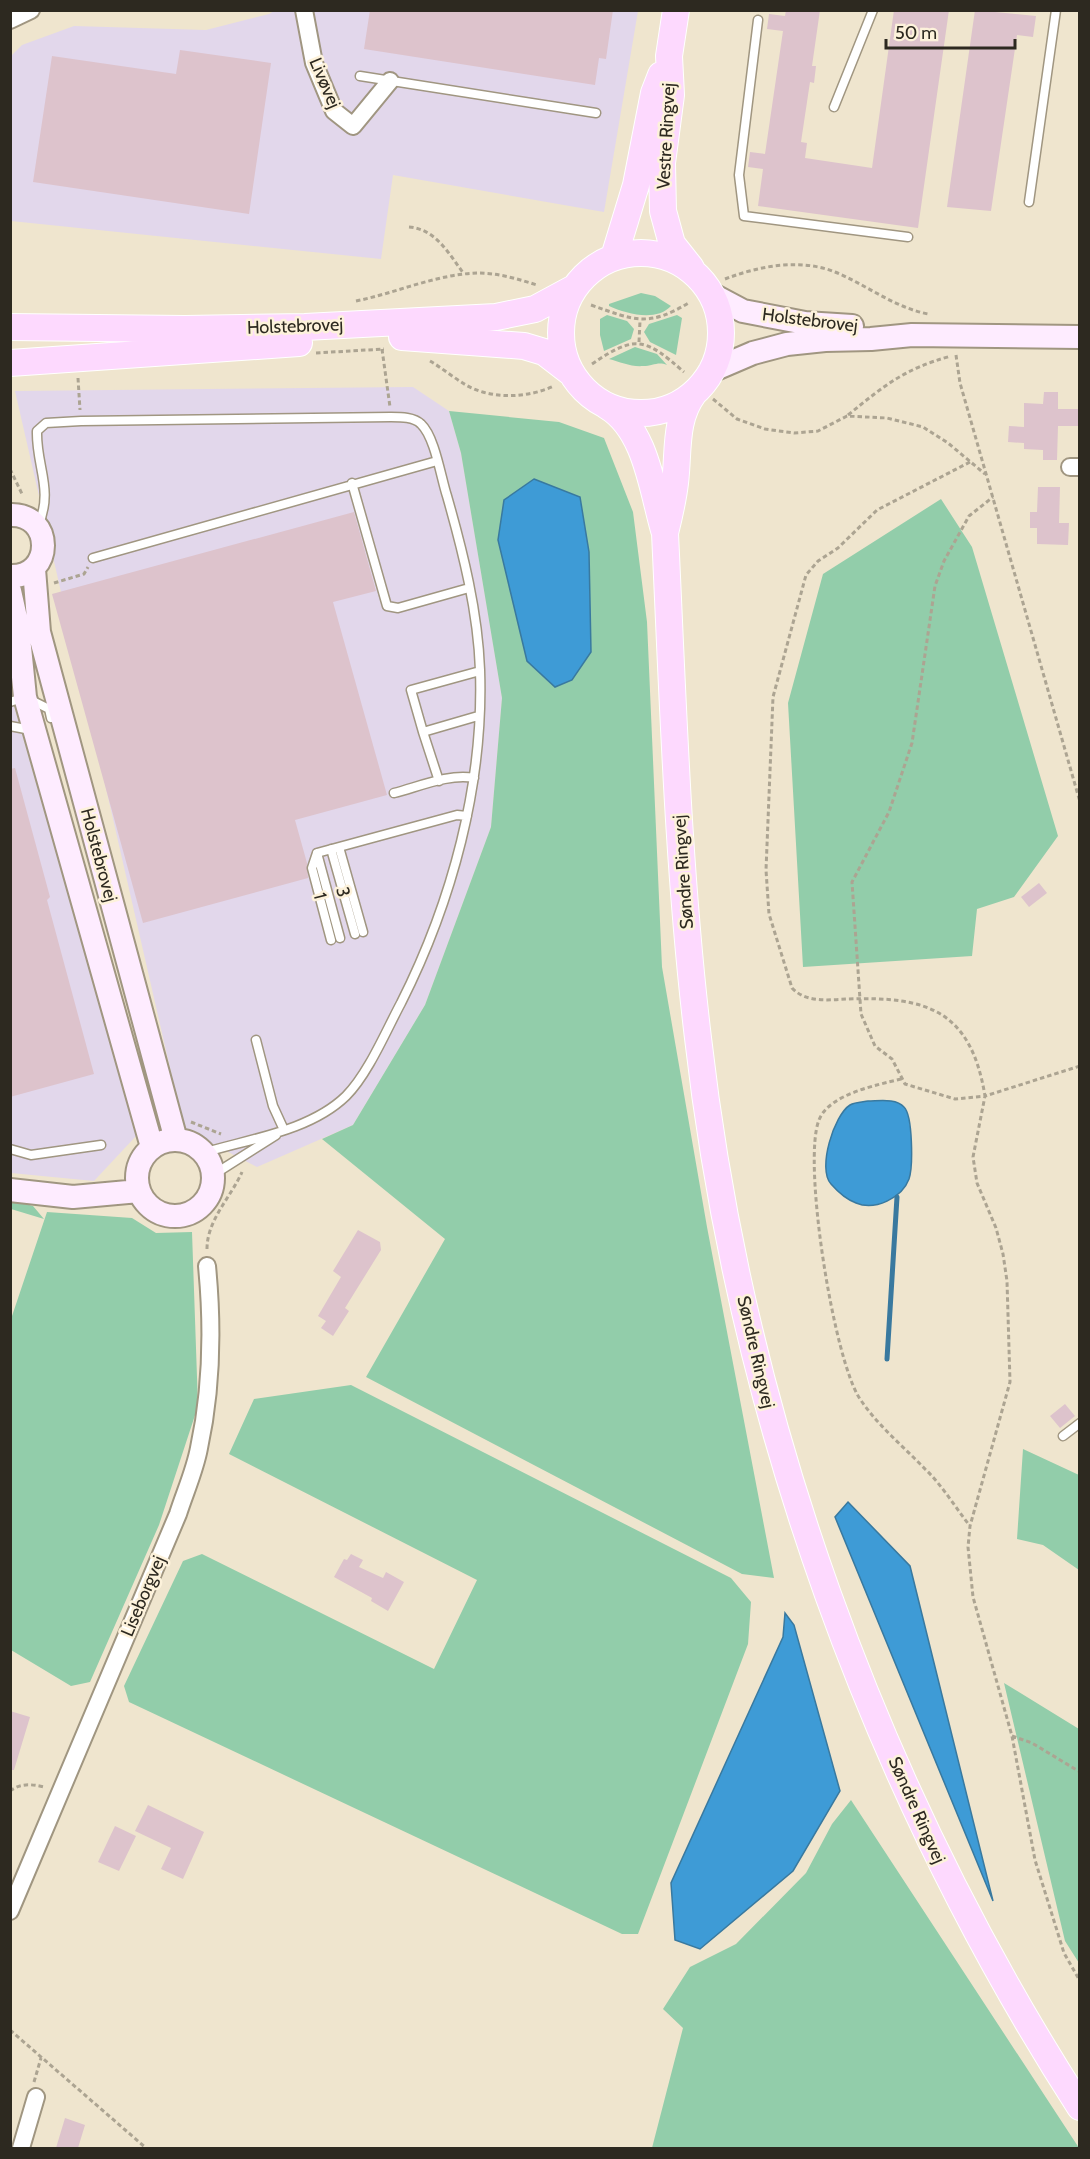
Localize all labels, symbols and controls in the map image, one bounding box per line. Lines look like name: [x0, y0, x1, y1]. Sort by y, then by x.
scale bar: [886, 12, 1015, 50]
text: 50 m: [895, 22, 937, 44]
street label: Livøvej: [305, 54, 345, 112]
street label: Vestre Ringvej: [652, 82, 680, 190]
street label: Holstebrovej: [761, 303, 859, 337]
street label: Holstebrovej: [247, 313, 343, 339]
street label: Holstebrovej: [76, 806, 122, 904]
street label: Søndre Ringvej: [668, 814, 698, 930]
street label: 3: [331, 884, 355, 900]
street label: 1: [309, 890, 331, 902]
street label: Søndre Ringvej: [732, 1294, 780, 1410]
street label: Liseborgvej: [116, 1552, 170, 1640]
street label: Søndre Ringvej: [884, 1753, 950, 1867]

